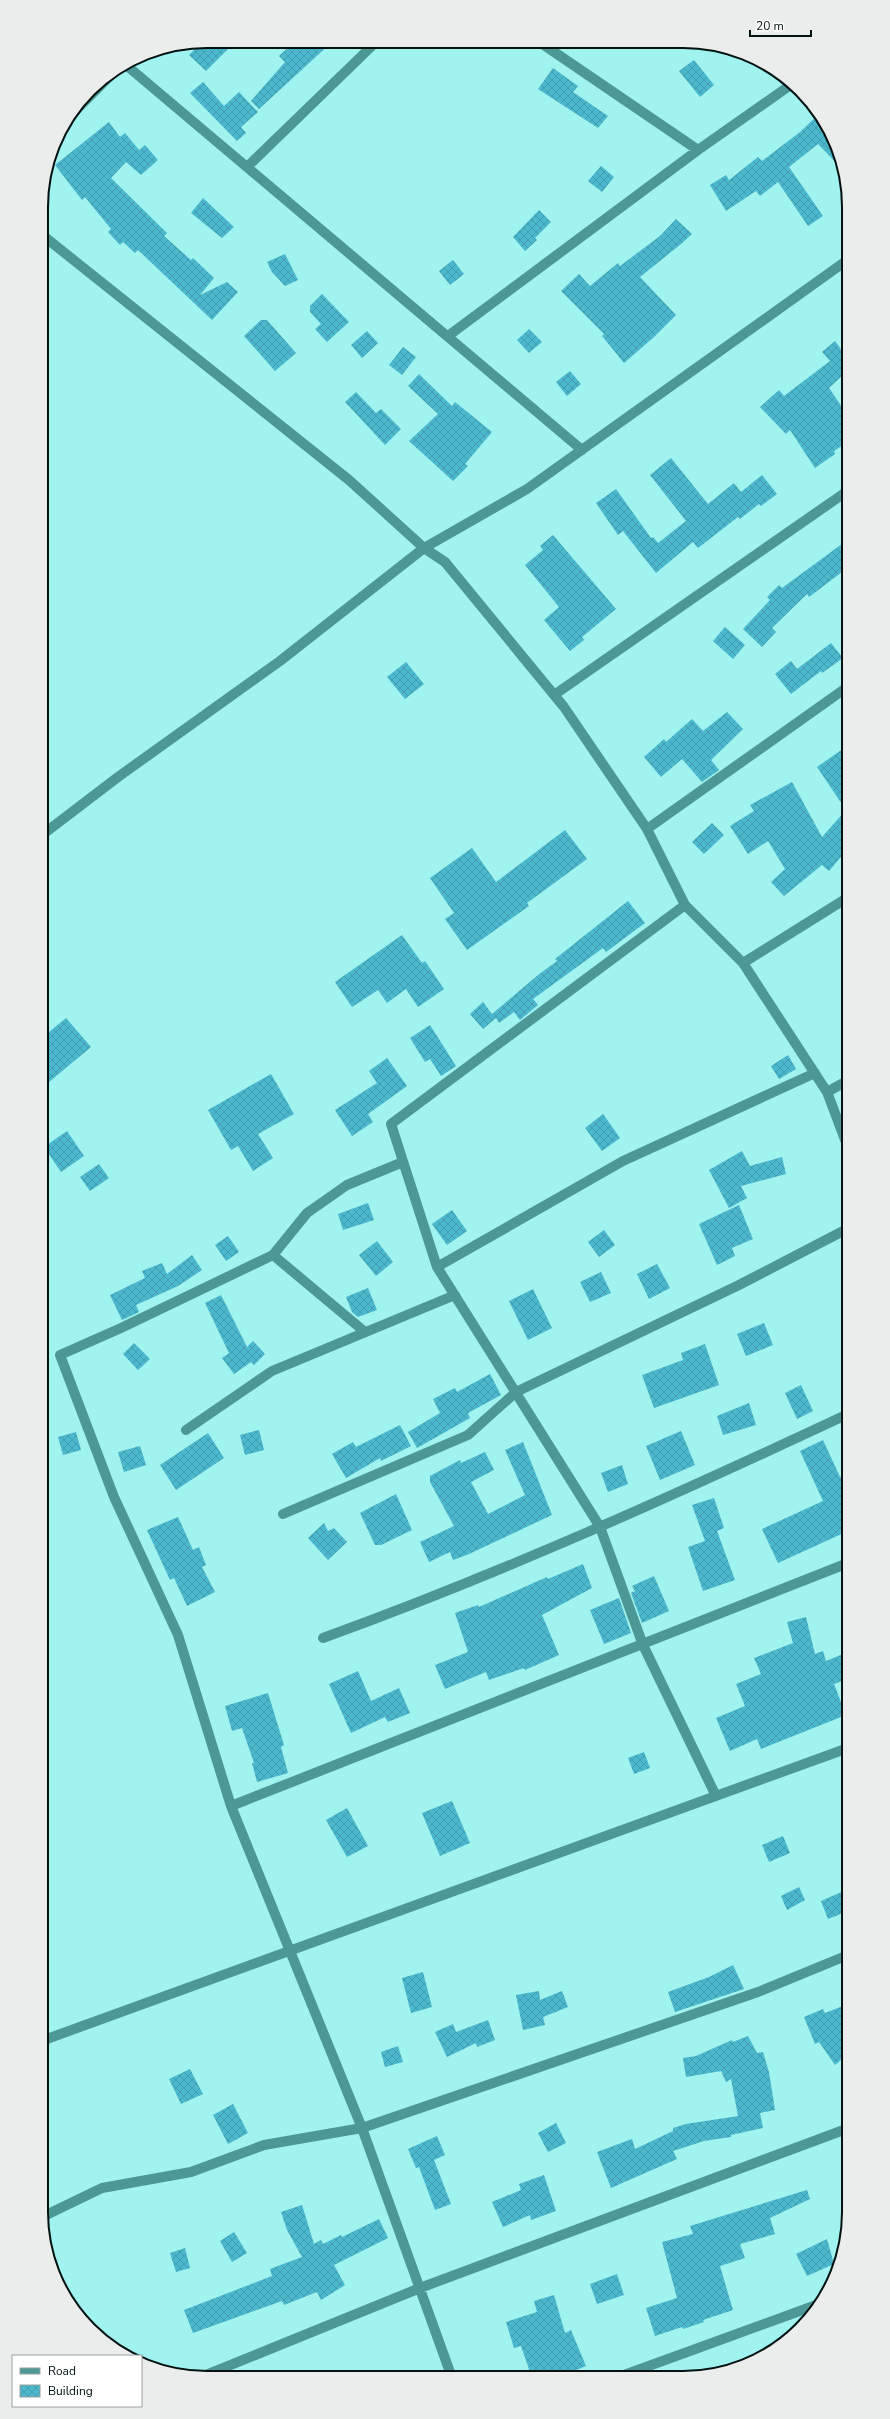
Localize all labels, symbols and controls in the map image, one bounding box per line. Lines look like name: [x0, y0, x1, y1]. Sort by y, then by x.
scale bar: [750, 12, 811, 38]
text: 20 m: [756, 18, 784, 34]
legend: [12, 2355, 142, 2407]
text: Road: [48, 2363, 76, 2379]
text: Building: [48, 2383, 93, 2399]

